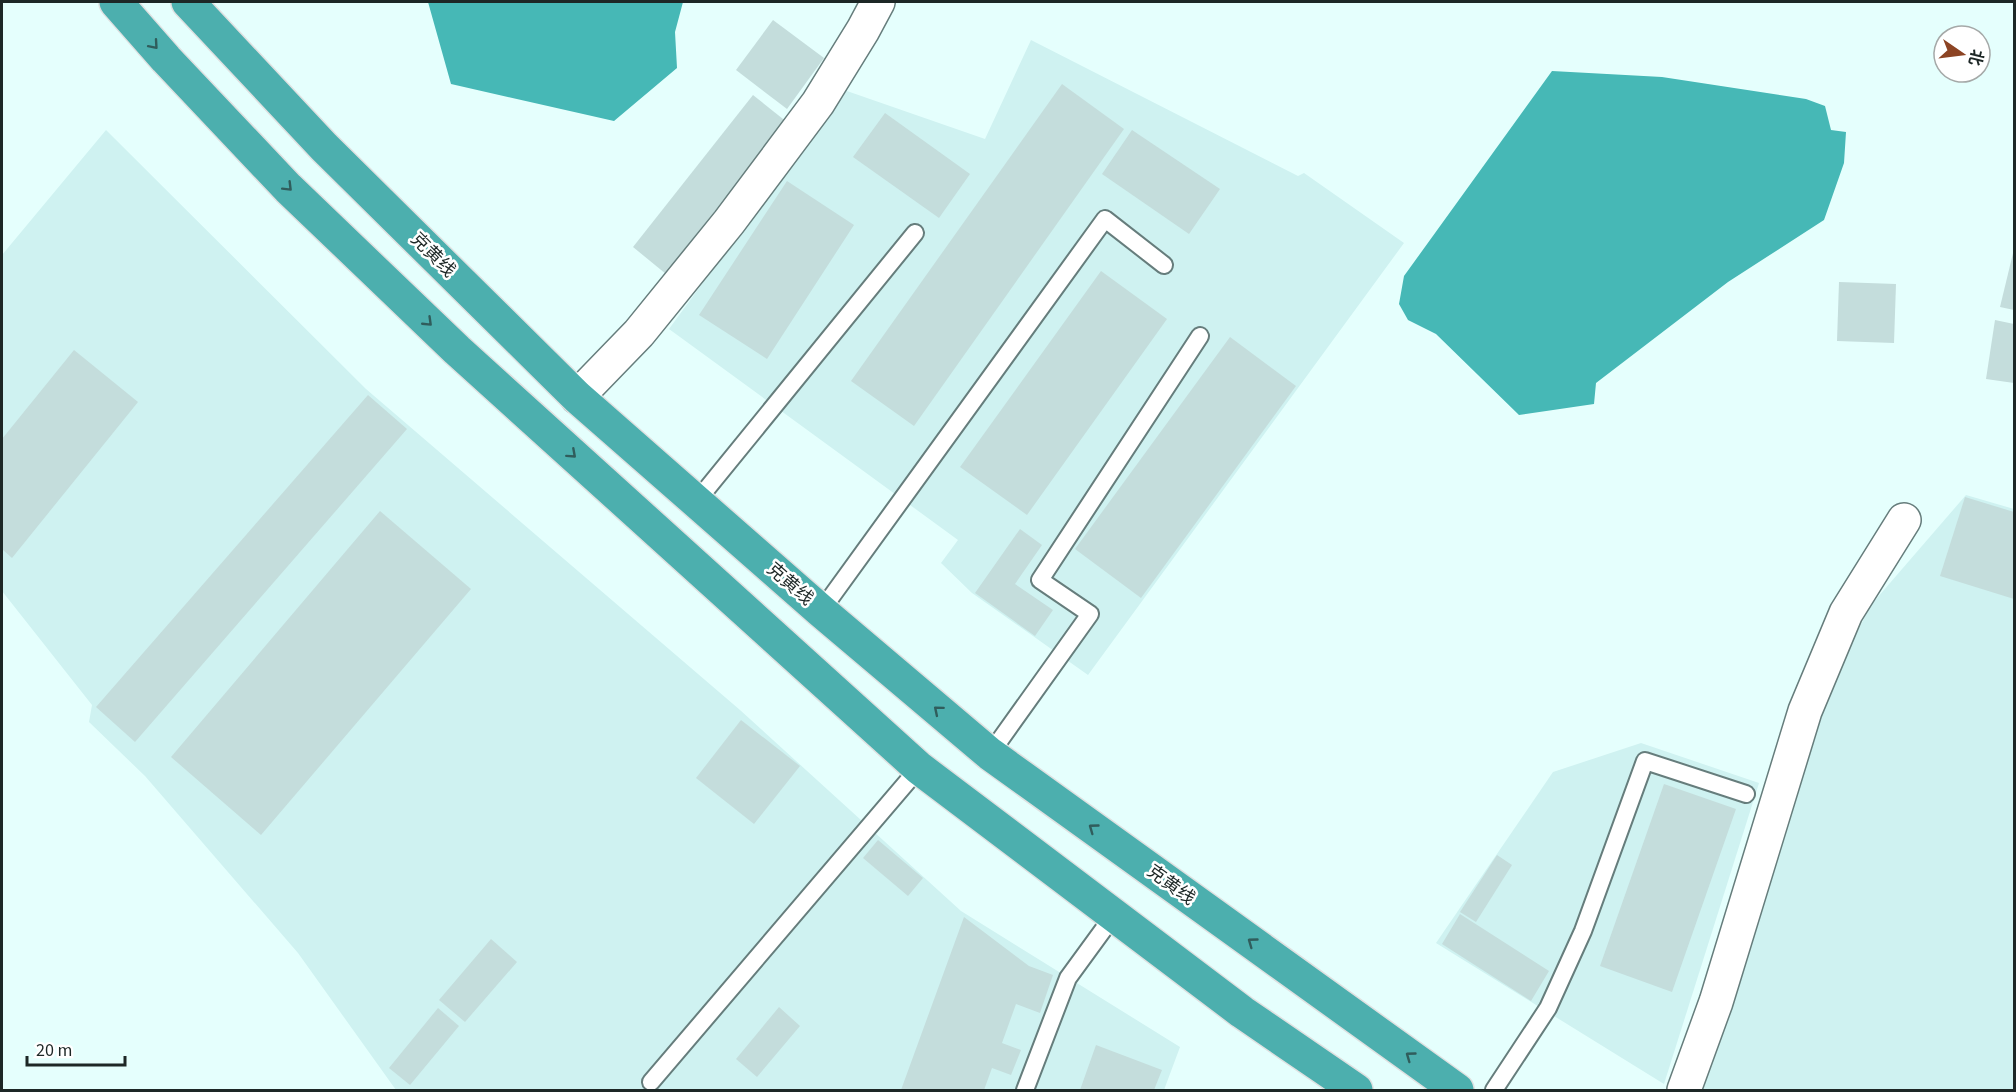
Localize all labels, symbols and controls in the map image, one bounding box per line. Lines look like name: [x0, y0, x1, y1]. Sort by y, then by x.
north arrow: [1932, 24, 1992, 84]
one-way arrow: [147, 38, 158, 49]
text: 北: [1963, 47, 1988, 68]
one-way arrow: [280, 180, 291, 191]
street label: 克黄线: [405, 227, 461, 283]
one-way arrow: [421, 315, 432, 326]
one-way arrow: [565, 447, 576, 458]
street label: 克黄线: [761, 557, 819, 611]
one-way arrow: [934, 706, 945, 717]
one-way arrow: [1089, 824, 1100, 835]
street label: 克黄线: [1142, 859, 1200, 911]
one-way arrow: [1247, 938, 1258, 949]
scale bar: [27, 1029, 124, 1067]
text: 20 m: [36, 1038, 72, 1063]
one-way arrow: [1405, 1052, 1416, 1063]

